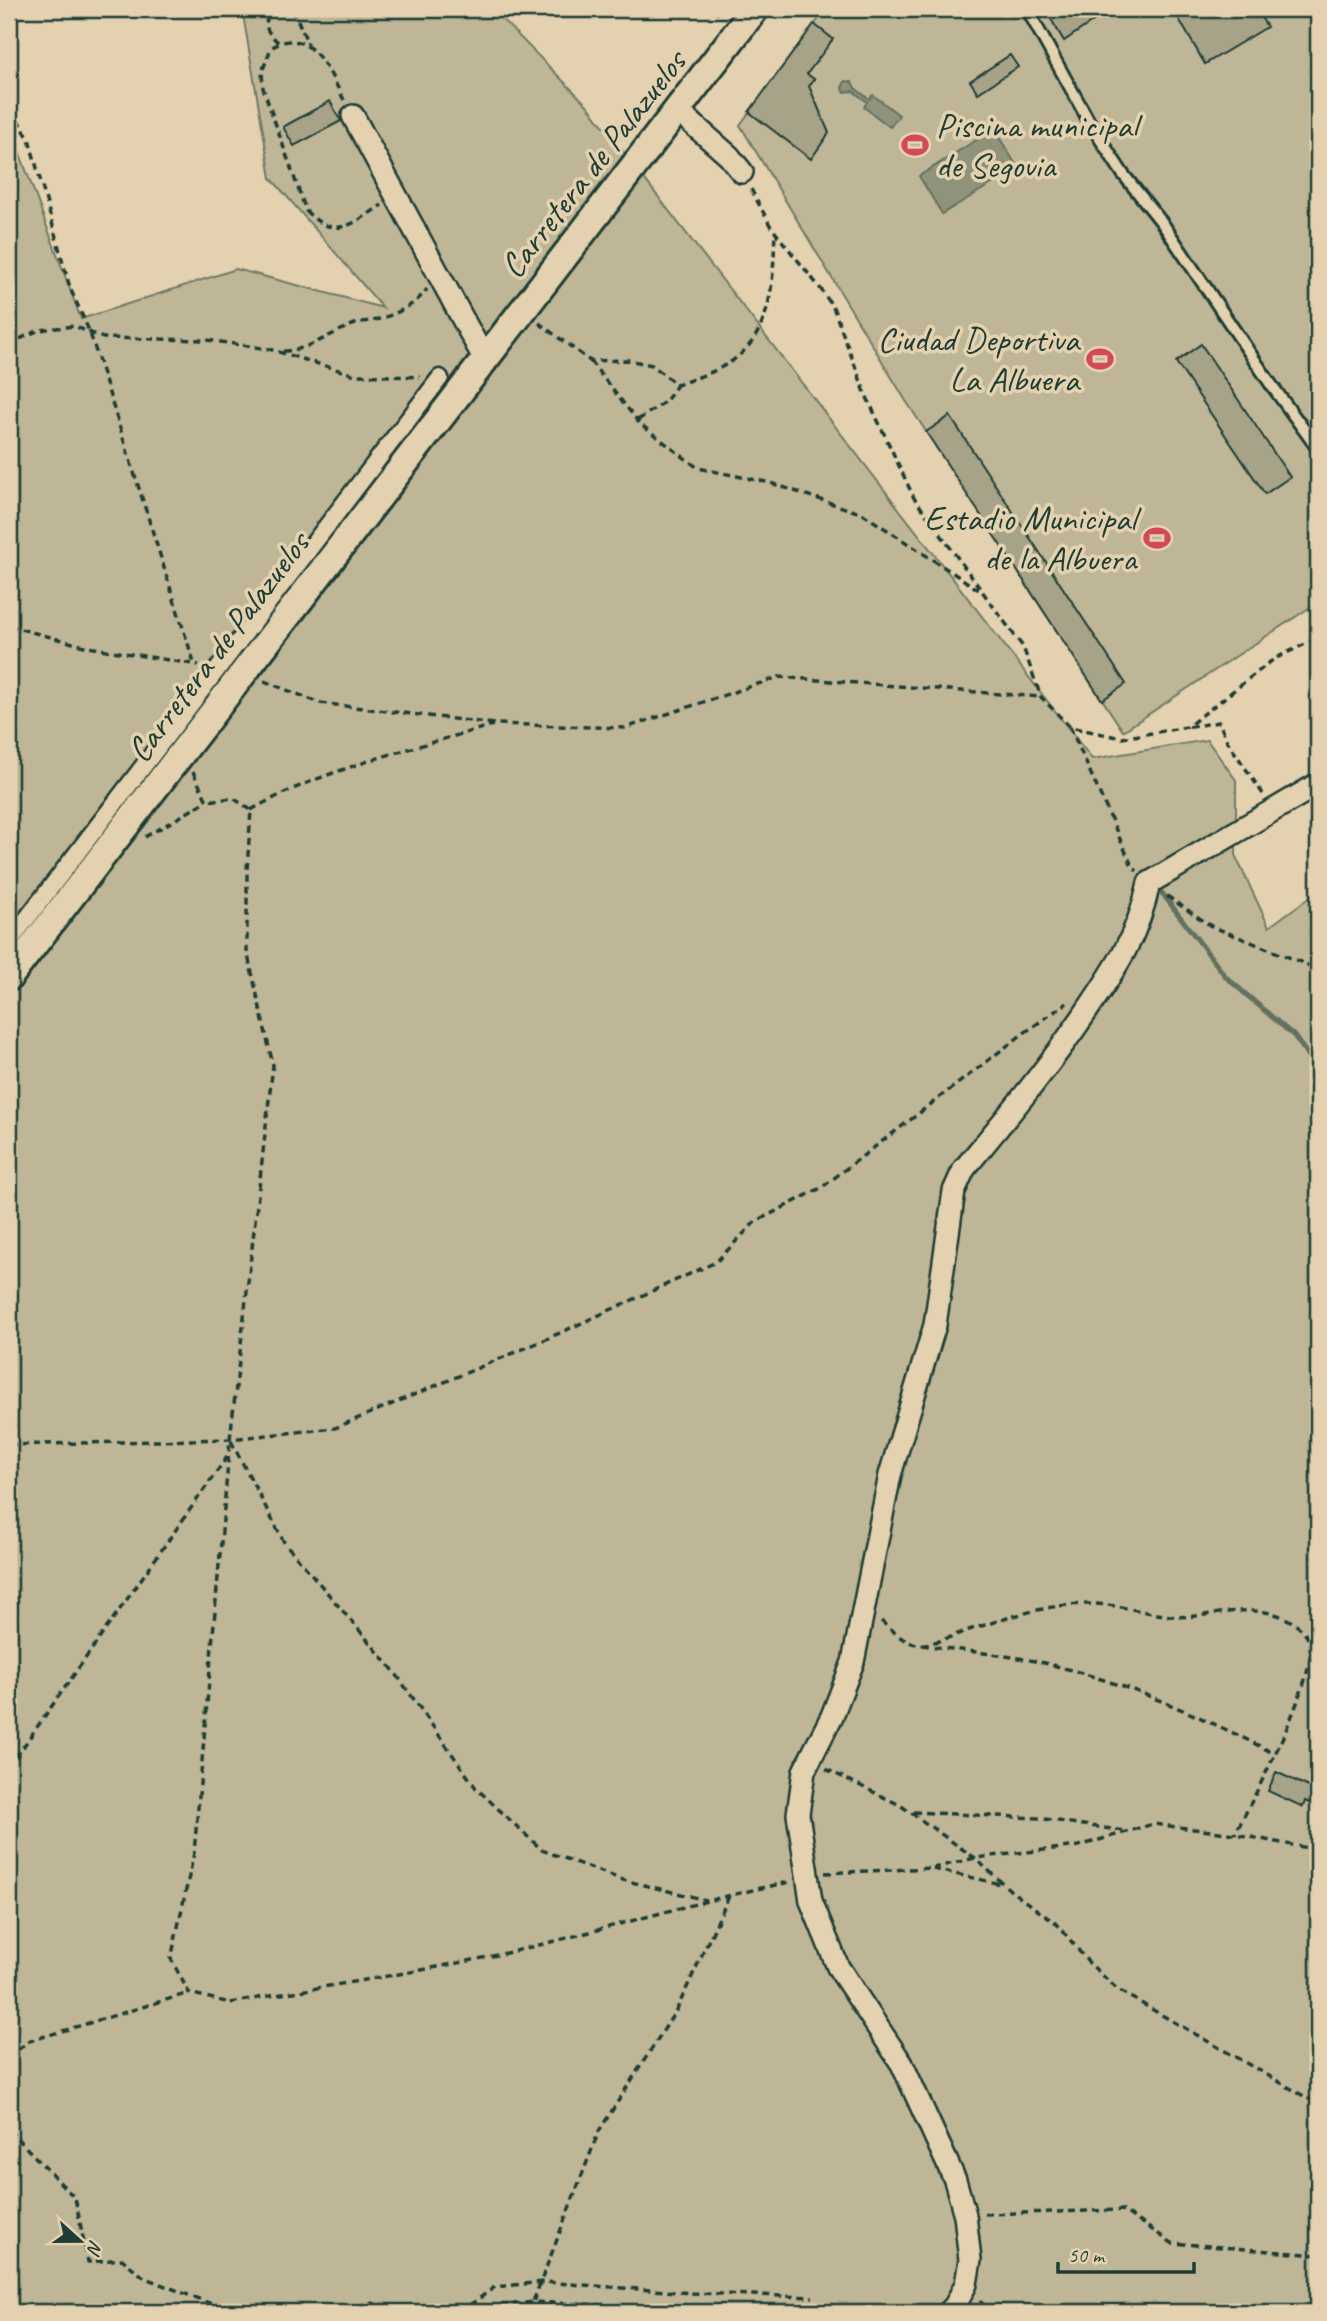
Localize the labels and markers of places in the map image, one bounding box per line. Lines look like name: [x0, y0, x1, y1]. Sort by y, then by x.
place label: Piscina municipal de Segovia: [936, 103, 1143, 188]
sports icon: Piscina municipal de Segovia: [900, 130, 930, 160]
place label: Ciudad Deportiva La Albuera: [878, 317, 1082, 402]
sports icon: Ciudad Deportiva La Albuera: [1085, 344, 1115, 374]
place label: Estadio Municipal de la Albuera: [924, 496, 1142, 581]
sports icon: Estadio Municipal de la Albuera: [1142, 523, 1172, 553]

